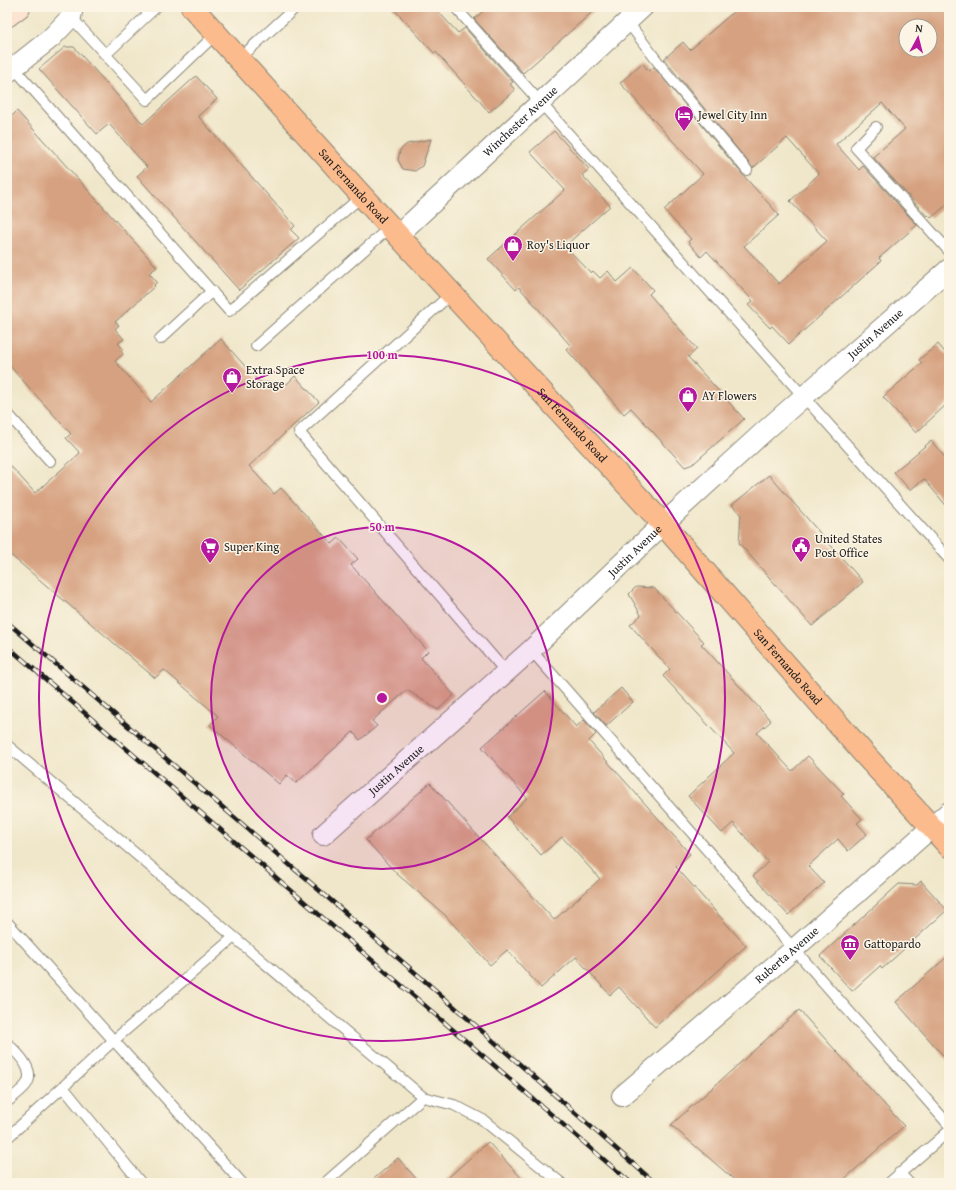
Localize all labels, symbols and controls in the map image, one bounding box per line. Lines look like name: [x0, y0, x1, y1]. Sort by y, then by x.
north arrow: [898, 18, 938, 58]
text: N: [915, 20, 924, 37]
street label: Winchester Avenue: [479, 81, 561, 160]
hotel icon: Jewel City Inn: [673, 104, 695, 132]
place label: Jewel City Inn: [696, 106, 768, 123]
street label: San Fernando Road: [315, 144, 393, 228]
shop icon: Roy's Liquor: [502, 234, 524, 262]
place label: Roy's Liquor: [527, 236, 590, 253]
street label: Justin Avenue: [842, 304, 907, 364]
text: 100 m: [366, 346, 399, 363]
place label: Extra Space Storage: [246, 361, 305, 392]
shop icon: Extra Space Storage: [221, 366, 243, 394]
street label: San Fernando Road: [534, 383, 612, 466]
shop icon: AY Flowers: [677, 385, 699, 413]
place label: AY Flowers: [702, 387, 757, 404]
text: 50 m: [369, 518, 395, 535]
street label: Justin Avenue: [602, 520, 666, 582]
place label: United States Post Office: [815, 530, 883, 561]
public building icon: United States Post Office: [790, 535, 812, 563]
supermarket icon: Super King: [199, 536, 221, 564]
place label: Super King: [224, 538, 279, 555]
street label: San Fernando Road: [750, 624, 827, 709]
centre of rings: [375, 691, 389, 705]
street label: Justin Avenue: [363, 740, 428, 800]
street label: Ruberta Avenue: [751, 922, 823, 987]
museum icon: Gattopardo: [839, 933, 861, 961]
place label: Gattopardo: [864, 935, 921, 952]

